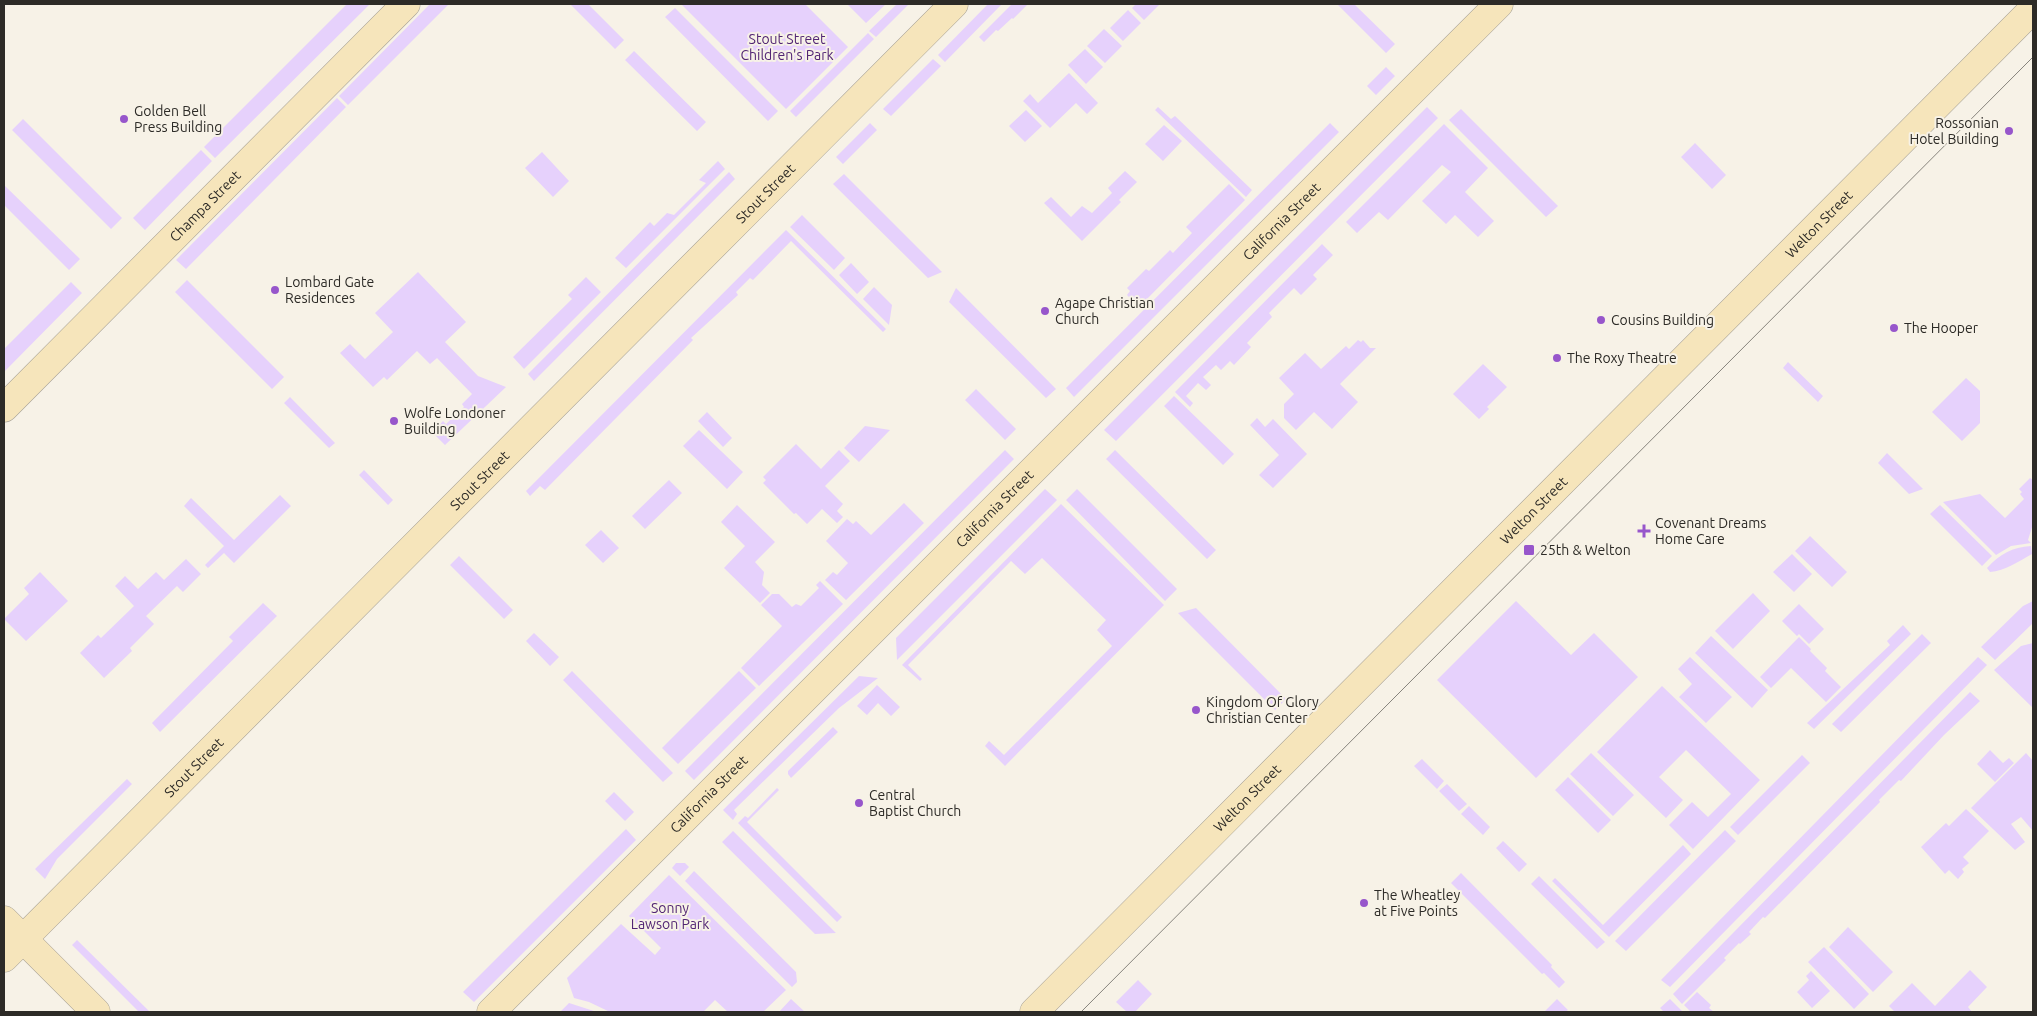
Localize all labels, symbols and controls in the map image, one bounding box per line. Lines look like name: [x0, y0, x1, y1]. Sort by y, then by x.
park label: Stout Street Children's Park: [740, 31, 834, 63]
place label: Golden Bell Press Building: [134, 103, 222, 135]
marker: Golden Bell Press Building: [118, 113, 130, 125]
place label: Rossonian Hotel Building: [1909, 115, 1999, 147]
marker: Rossonian Hotel Building: [2003, 125, 2015, 137]
street label: Stout Street: [733, 160, 799, 226]
street label: Champa Street: [166, 167, 244, 245]
street label: California Street: [1240, 179, 1324, 263]
street label: Welton Street: [1782, 187, 1856, 261]
place label: Lombard Gate Residences: [285, 274, 374, 306]
marker: Lombard Gate Residences: [269, 284, 281, 296]
place label: Agape Christian Church: [1055, 295, 1154, 327]
marker: Agape Christian Church: [1039, 305, 1051, 317]
place label: Cousins Building: [1611, 312, 1714, 328]
marker: Cousins Building: [1595, 314, 1607, 326]
place label: The Hooper: [1904, 320, 1979, 336]
marker: The Hooper: [1888, 322, 1900, 334]
place label: The Roxy Theatre: [1567, 350, 1677, 366]
marker: The Roxy Theatre: [1551, 352, 1563, 364]
place label: Wolfe Londoner Building: [404, 405, 506, 437]
marker: Wolfe Londoner Building: [388, 415, 400, 427]
street label: Stout Street: [447, 447, 513, 513]
street label: California Street: [952, 466, 1037, 551]
street label: Welton Street: [1497, 473, 1571, 547]
place label: Covenant Dreams Home Care: [1655, 515, 1766, 547]
marker: Covenant Dreams Home Care: [1637, 524, 1651, 538]
place label: 25th & Welton: [1540, 542, 1631, 558]
marker: 25th & Welton: [1522, 543, 1536, 557]
place label: Kingdom Of Glory Christian Center: [1206, 694, 1319, 726]
marker: Kingdom Of Glory Christian Center: [1190, 704, 1202, 716]
street label: Stout Street: [161, 734, 227, 800]
street label: California Street: [667, 752, 751, 836]
street label: Welton Street: [1210, 761, 1284, 835]
place label: Central Baptist Church: [869, 787, 961, 819]
marker: Central Baptist Church: [853, 797, 865, 809]
place label: The Wheatley at Five Points: [1374, 887, 1460, 919]
marker: The Wheatley at Five Points: [1358, 897, 1370, 909]
park label: Sonny Lawson Park: [631, 900, 709, 932]

